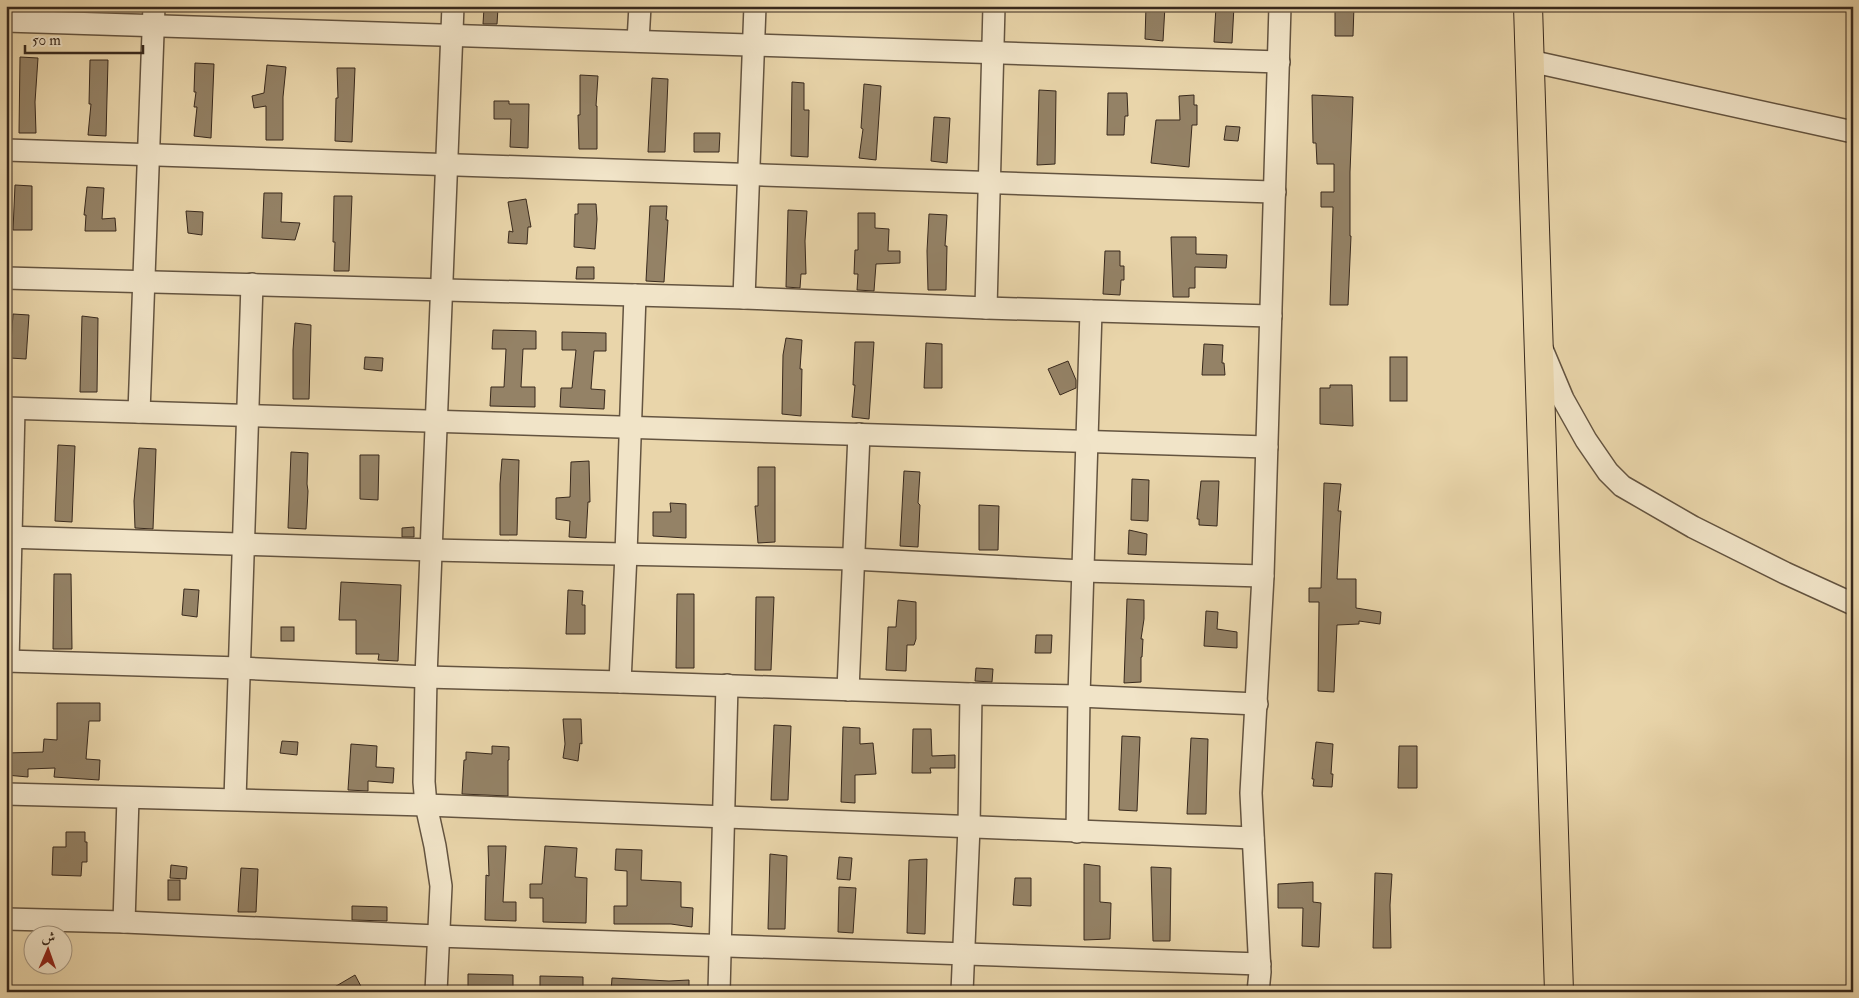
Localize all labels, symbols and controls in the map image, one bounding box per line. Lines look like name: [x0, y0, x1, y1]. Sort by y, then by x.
scale bar: [25, 22, 142, 54]
text: 50 m: [32, 31, 61, 50]
north arrow: [22, 926, 72, 976]
text: ش: [41, 929, 56, 946]

